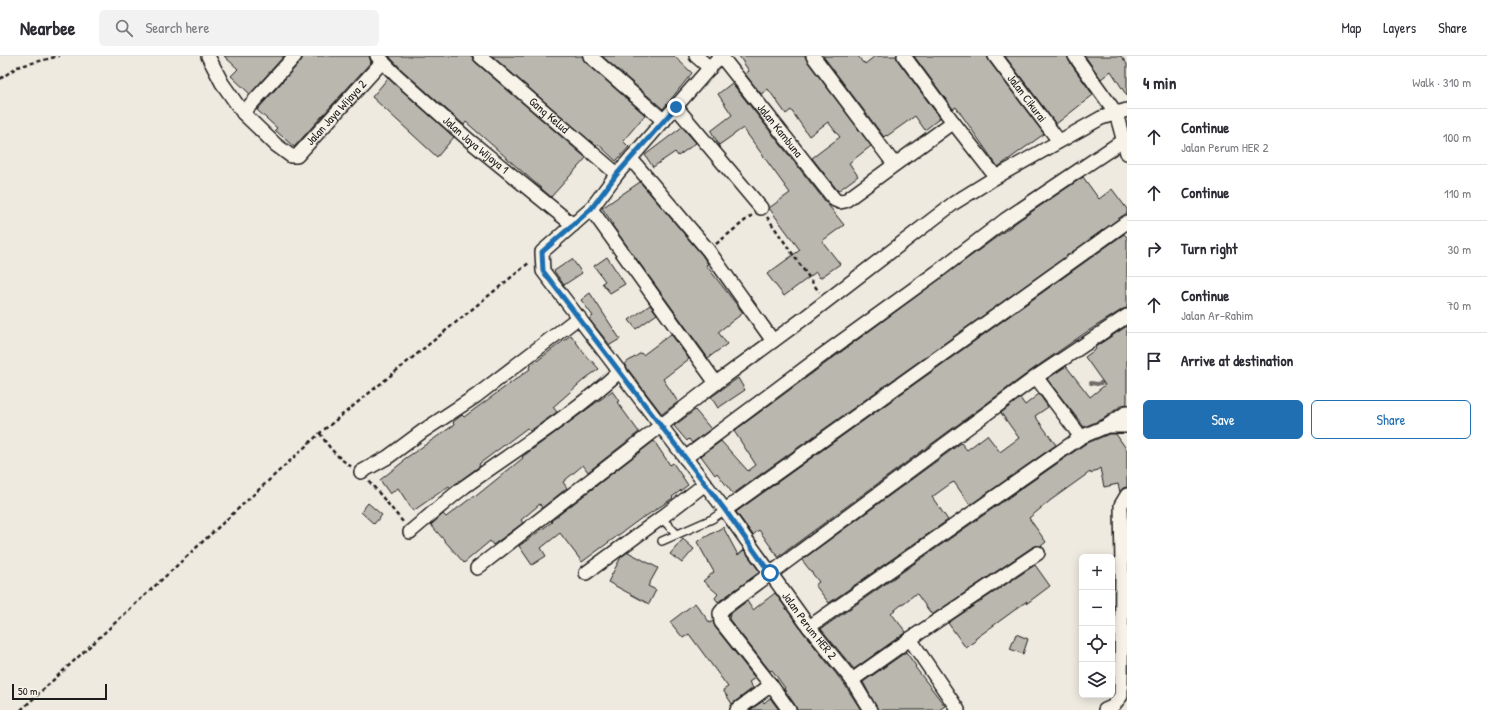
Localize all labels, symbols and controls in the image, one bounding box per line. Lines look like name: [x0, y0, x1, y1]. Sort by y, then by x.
search box: [99, 10, 379, 46]
text: Nearbee: [20, 15, 75, 41]
icon: search: [113, 17, 135, 39]
text: Search here: [145, 17, 210, 38]
text: Map: [1341, 18, 1361, 37]
text: Layers: [1383, 18, 1416, 37]
text: Share: [1438, 18, 1467, 37]
street label: Jalan Cikurai: [1004, 70, 1051, 126]
text: 4 min: [1143, 71, 1176, 94]
text: Walk · 310 m: [1412, 73, 1471, 91]
street label: Jalan Jaya Wijaya 2: [302, 76, 370, 149]
street label: Gang Kelud: [526, 93, 573, 137]
route end: [667, 98, 685, 116]
street label: Jalan Kambuna: [754, 100, 807, 161]
street label: Jalan Jaya Wijaya 1: [439, 112, 513, 177]
text: Continue: [1181, 117, 1229, 138]
icon: ahead: [1143, 126, 1165, 148]
text: 100 m: [1443, 128, 1471, 146]
text: Jalan Perum HER 2: [1181, 138, 1269, 156]
icon: ahead: [1143, 182, 1165, 204]
text: Continue: [1181, 182, 1229, 203]
text: 110 m: [1444, 184, 1471, 202]
icon: right: [1143, 238, 1165, 260]
text: Turn right: [1181, 238, 1237, 259]
text: 30 m: [1448, 240, 1471, 258]
text: Continue: [1181, 285, 1229, 306]
icon: ahead: [1143, 294, 1165, 316]
text: 70 m: [1447, 296, 1471, 314]
text: Jalan Ar-Rahim: [1181, 306, 1253, 324]
icon: arrive: [1143, 350, 1165, 372]
text: Arrive at destination: [1181, 350, 1293, 371]
button: Save: [1143, 400, 1303, 439]
button: Share: [1311, 400, 1471, 439]
map controls: [1079, 554, 1115, 698]
button: +: [1079, 554, 1115, 590]
route start: [761, 564, 779, 582]
street label: Jalan Perum HER 2: [778, 588, 841, 663]
button: −: [1079, 590, 1115, 626]
button: locate: [1079, 626, 1115, 662]
button: layers: [1079, 662, 1115, 698]
scale bar: [12, 682, 107, 701]
text: 50 m: [18, 684, 38, 698]

